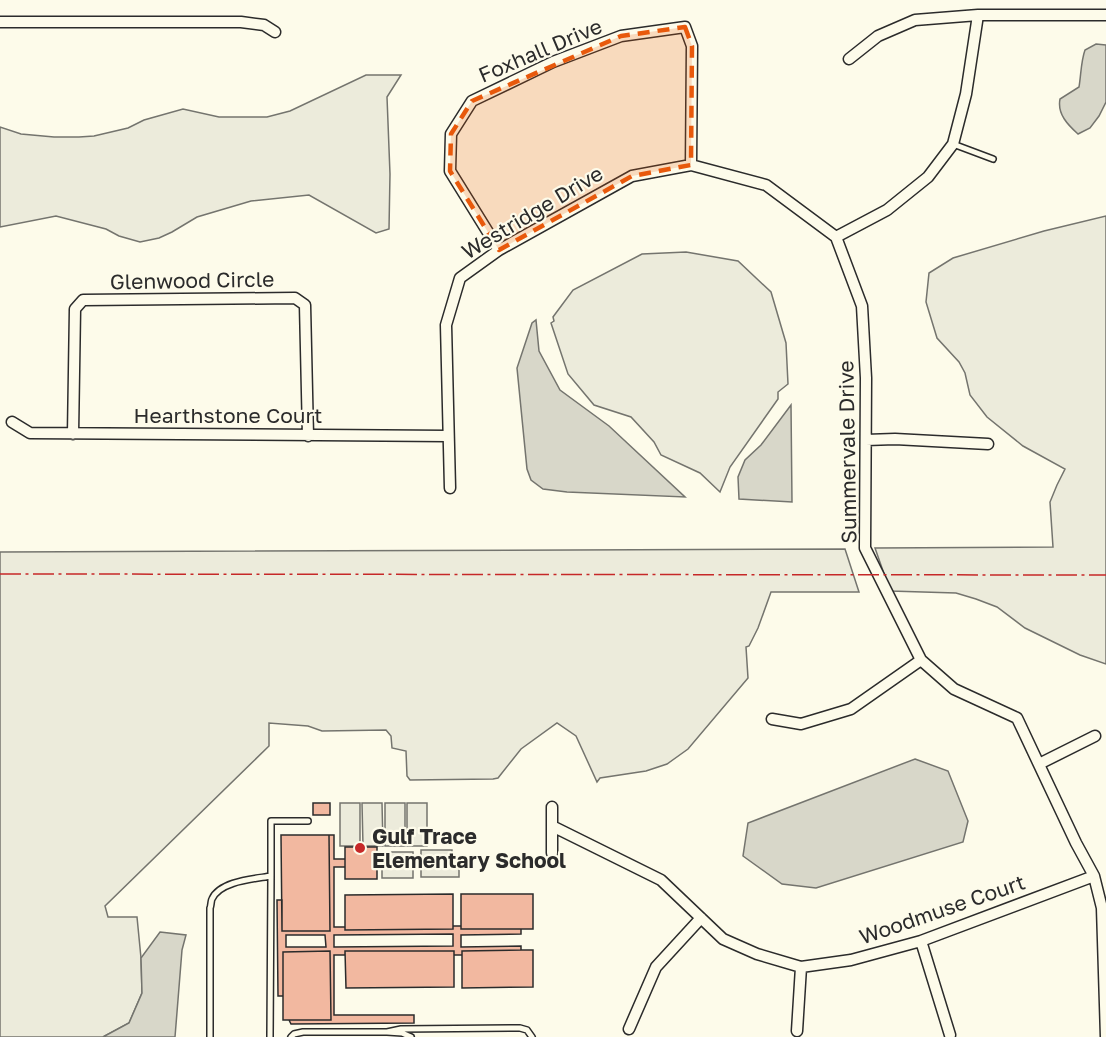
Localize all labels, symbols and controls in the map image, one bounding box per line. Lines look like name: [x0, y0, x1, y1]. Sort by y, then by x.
street label: Foxhall Drive: [474, 12, 606, 88]
street label: Westridge Drive: [457, 160, 607, 264]
street label: Glenwood Circle: [110, 266, 274, 294]
street label: Summervale Drive: [832, 360, 862, 544]
street label: Hearthstone Court: [134, 402, 323, 428]
place label: Gulf Trace Elementary School: [372, 823, 566, 873]
marker: Gulf Trace Elementary School: [353, 841, 367, 855]
street label: Woodmuse Court: [856, 868, 1028, 950]

